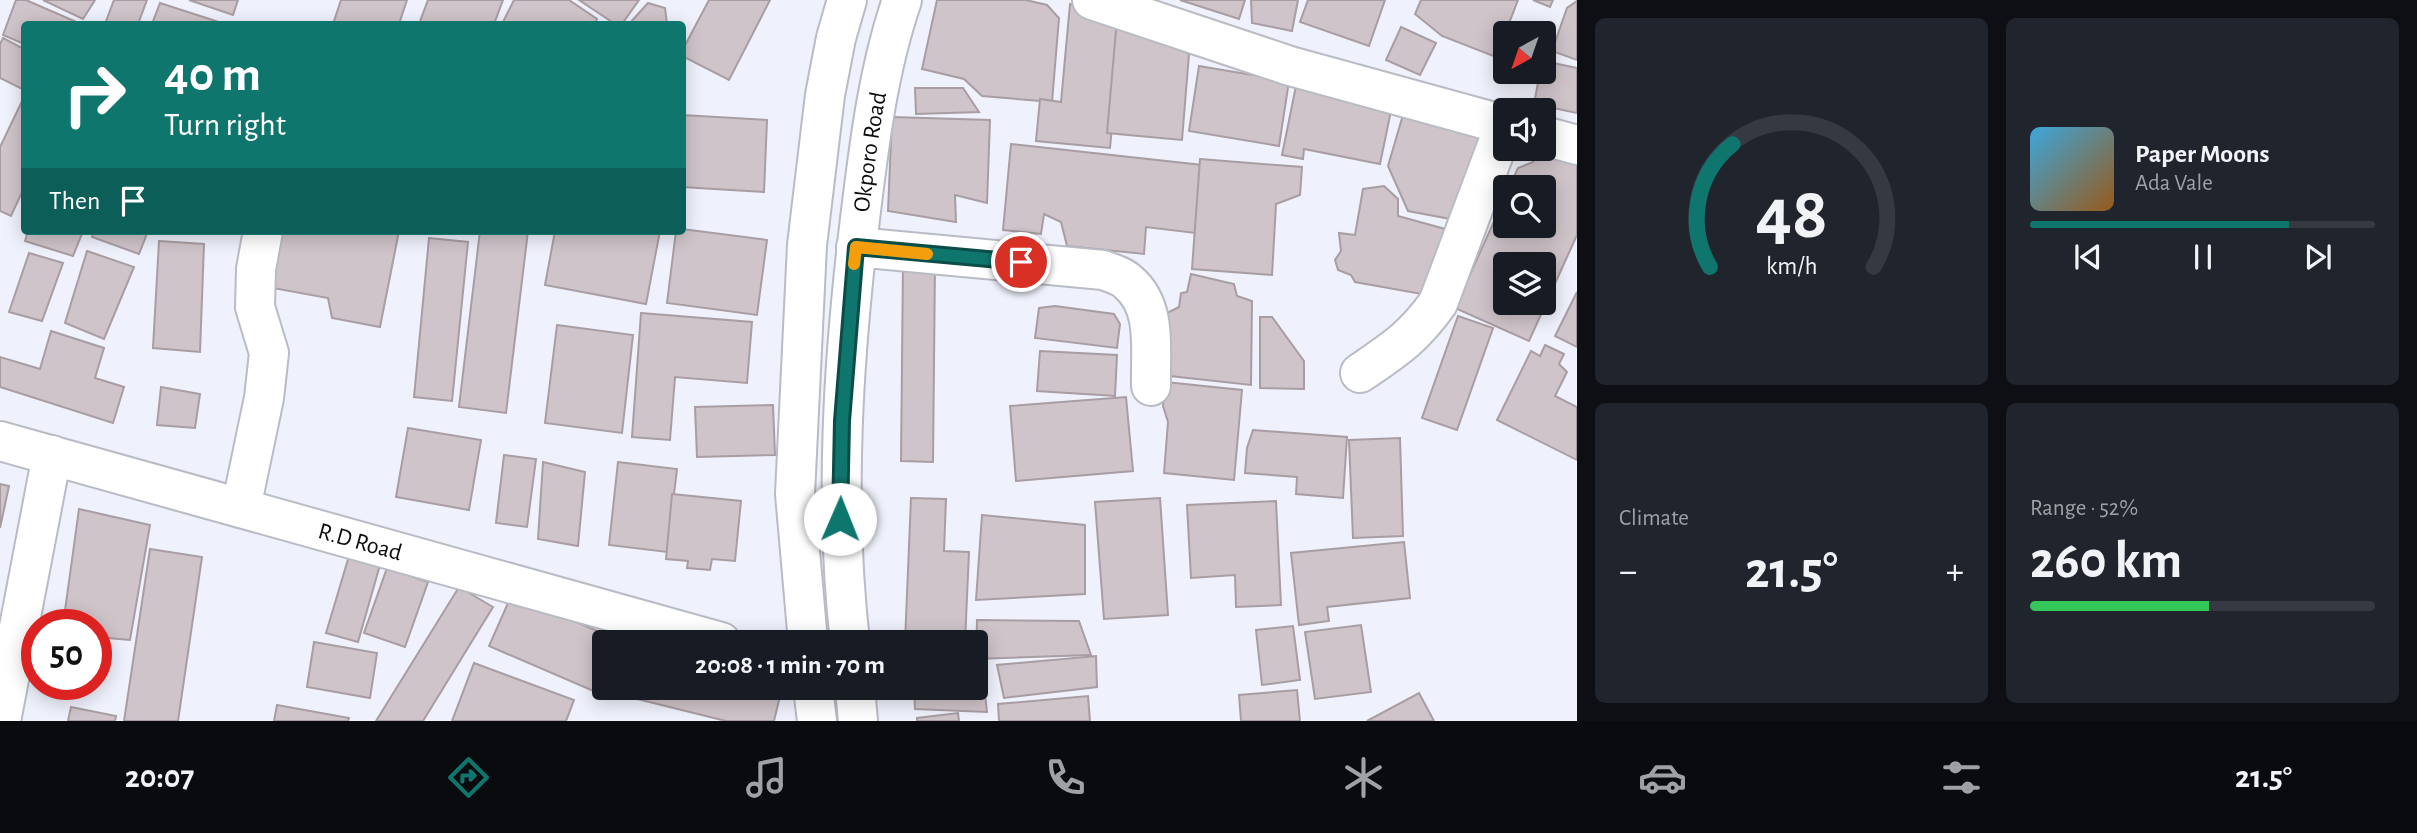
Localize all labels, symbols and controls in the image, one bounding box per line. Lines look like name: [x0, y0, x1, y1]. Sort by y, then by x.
north arrow: [1493, 21, 1556, 84]
map controls: [1493, 21, 1556, 315]
icon: right: [49, 49, 140, 140]
text: 40 m: [164, 51, 261, 100]
street label: Okporo Road: [850, 90, 891, 213]
button: sound: [1493, 98, 1556, 161]
text: Turn right: [164, 109, 286, 141]
text: Paper Moons: [2135, 141, 2270, 167]
text: Ada Vale: [2135, 172, 2213, 195]
button: search: [1493, 175, 1556, 238]
text: 48: [1755, 180, 1828, 253]
icon: arrive: [114, 182, 152, 220]
text: Then: [49, 188, 100, 214]
pin: [991, 232, 1051, 292]
icon: previous: [2069, 238, 2107, 276]
icon: pause: [2184, 238, 2222, 276]
icon: next: [2299, 238, 2337, 276]
icon: arrive: [1002, 243, 1040, 281]
button: layers: [1493, 252, 1556, 315]
text: km/h: [1766, 254, 1817, 279]
position arrow: [803, 482, 877, 556]
text: Range · 52%: [2030, 497, 2138, 520]
text: Climate: [1619, 507, 1689, 530]
street label: R.D Road: [315, 519, 405, 566]
text: 260 km: [2030, 535, 2182, 587]
text: 21.5°: [1745, 545, 1838, 597]
text: −: [1619, 553, 1637, 591]
text: +: [1946, 553, 1964, 591]
speed limit sign: 50: [21, 609, 112, 700]
text: 20:08 · 1 min · 70 m: [695, 652, 885, 678]
icon: directions: [444, 753, 493, 802]
icon: music: [742, 753, 791, 802]
icon: phone: [1041, 753, 1090, 802]
icon: climate: [1339, 753, 1388, 802]
icon: car: [1638, 753, 1687, 802]
icon: filters: [1937, 753, 1986, 802]
text: 20:07: [125, 761, 194, 793]
text: 21.5°: [2235, 761, 2292, 793]

